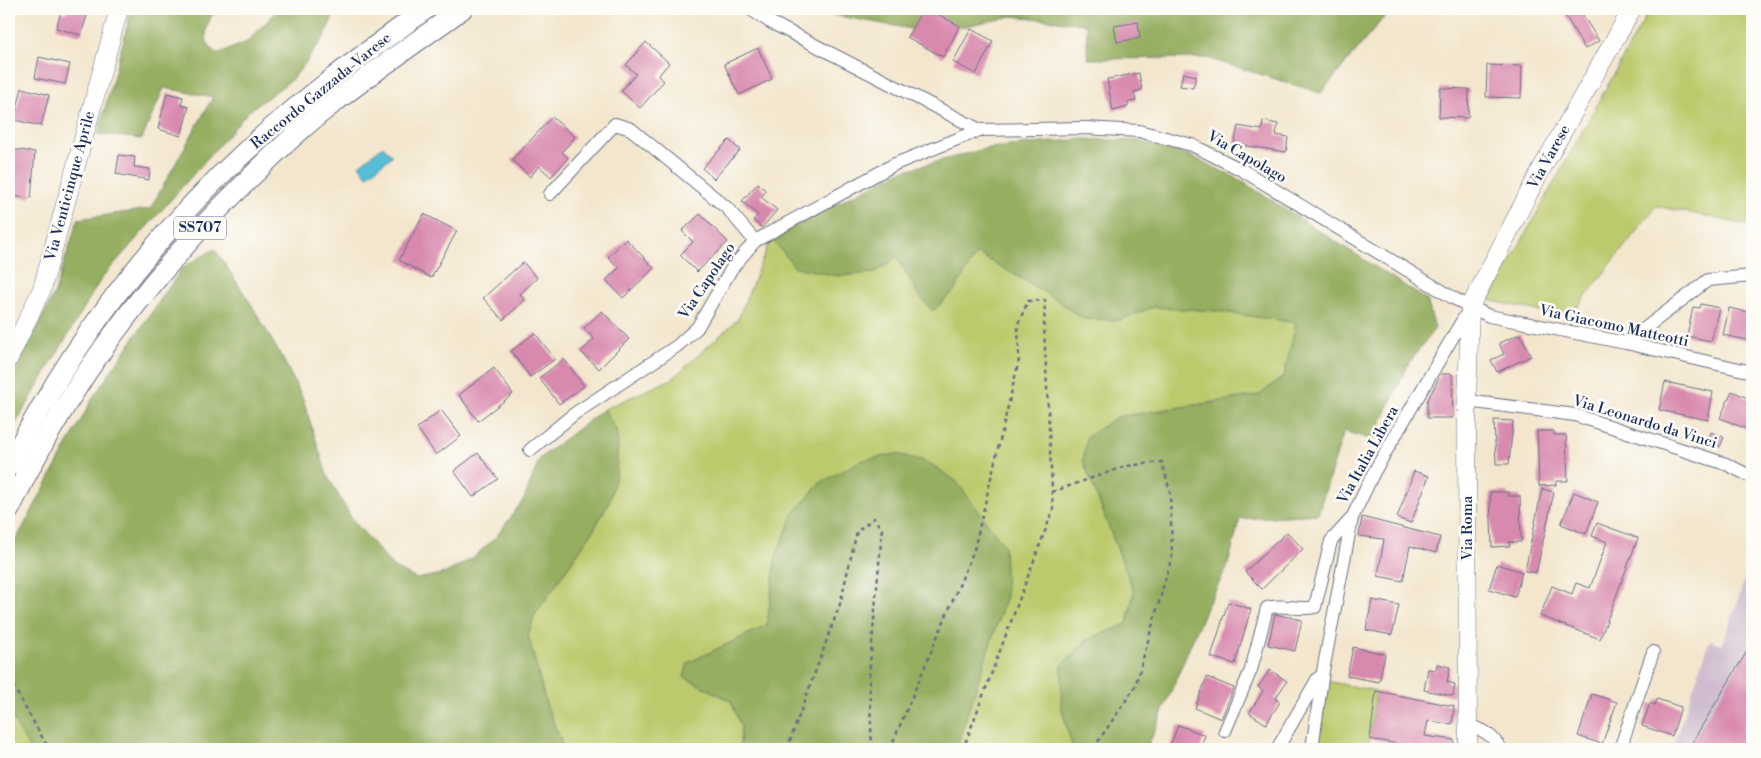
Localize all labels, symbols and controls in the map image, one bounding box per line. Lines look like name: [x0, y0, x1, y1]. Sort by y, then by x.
street label: Raccordo Gazzada-Varese: [247, 29, 395, 153]
street label: Via Venticinque Aprile: [41, 109, 99, 264]
street label: Via Varese: [1523, 122, 1574, 193]
street label: Via Capolago: [1203, 126, 1290, 187]
road number: SS707: [174, 217, 226, 240]
street label: Via Capolago: [674, 239, 740, 324]
street label: Via Giacomo Matteotti: [1536, 301, 1691, 351]
street label: Via Leonardo da Vinci: [1570, 391, 1719, 453]
street label: Via Italia Libera: [1333, 402, 1403, 508]
street label: Via Roma: [1458, 495, 1477, 561]

